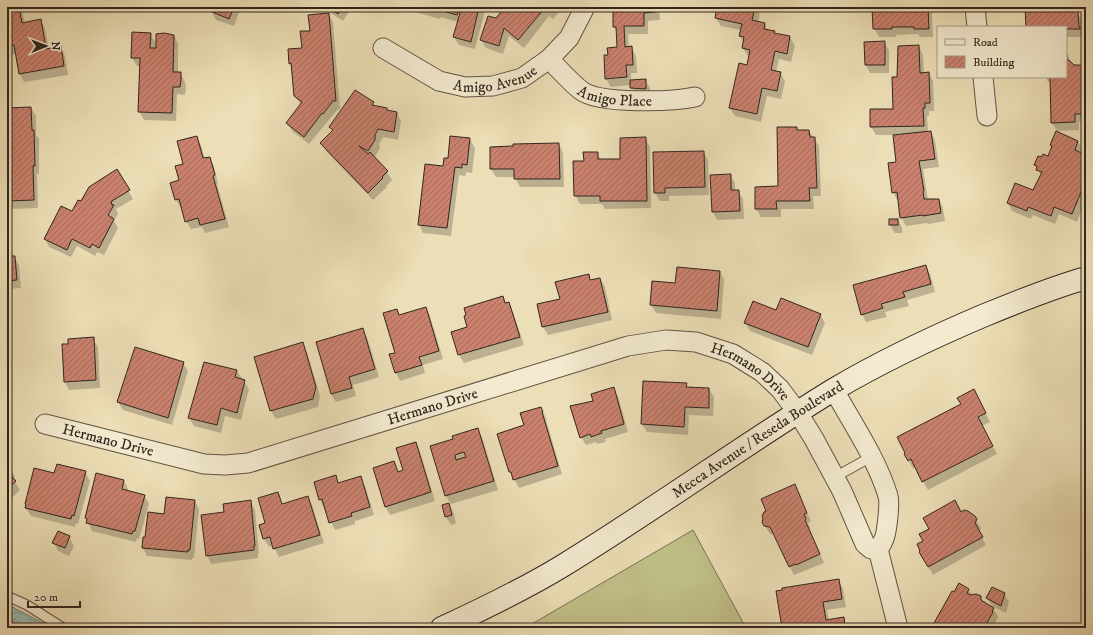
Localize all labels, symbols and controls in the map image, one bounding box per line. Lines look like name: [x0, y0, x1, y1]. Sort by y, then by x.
north arrow: [26, 26, 66, 66]
legend: [937, 26, 1067, 78]
text: Road: [973, 35, 998, 50]
text: N: [48, 41, 62, 50]
text: Building: [973, 55, 1014, 70]
street label: Amigo Avenue: [451, 61, 541, 97]
street label: Amigo Place: [574, 82, 652, 111]
street label: Hermano Drive: [708, 338, 794, 404]
street label: Mecca Avenue / Reseda Boulevard: [668, 377, 847, 503]
street label: Hermano Drive: [385, 384, 480, 430]
street label: Hermano Drive: [60, 420, 156, 461]
scale bar: [28, 583, 80, 609]
text: 20 m: [34, 590, 58, 605]

